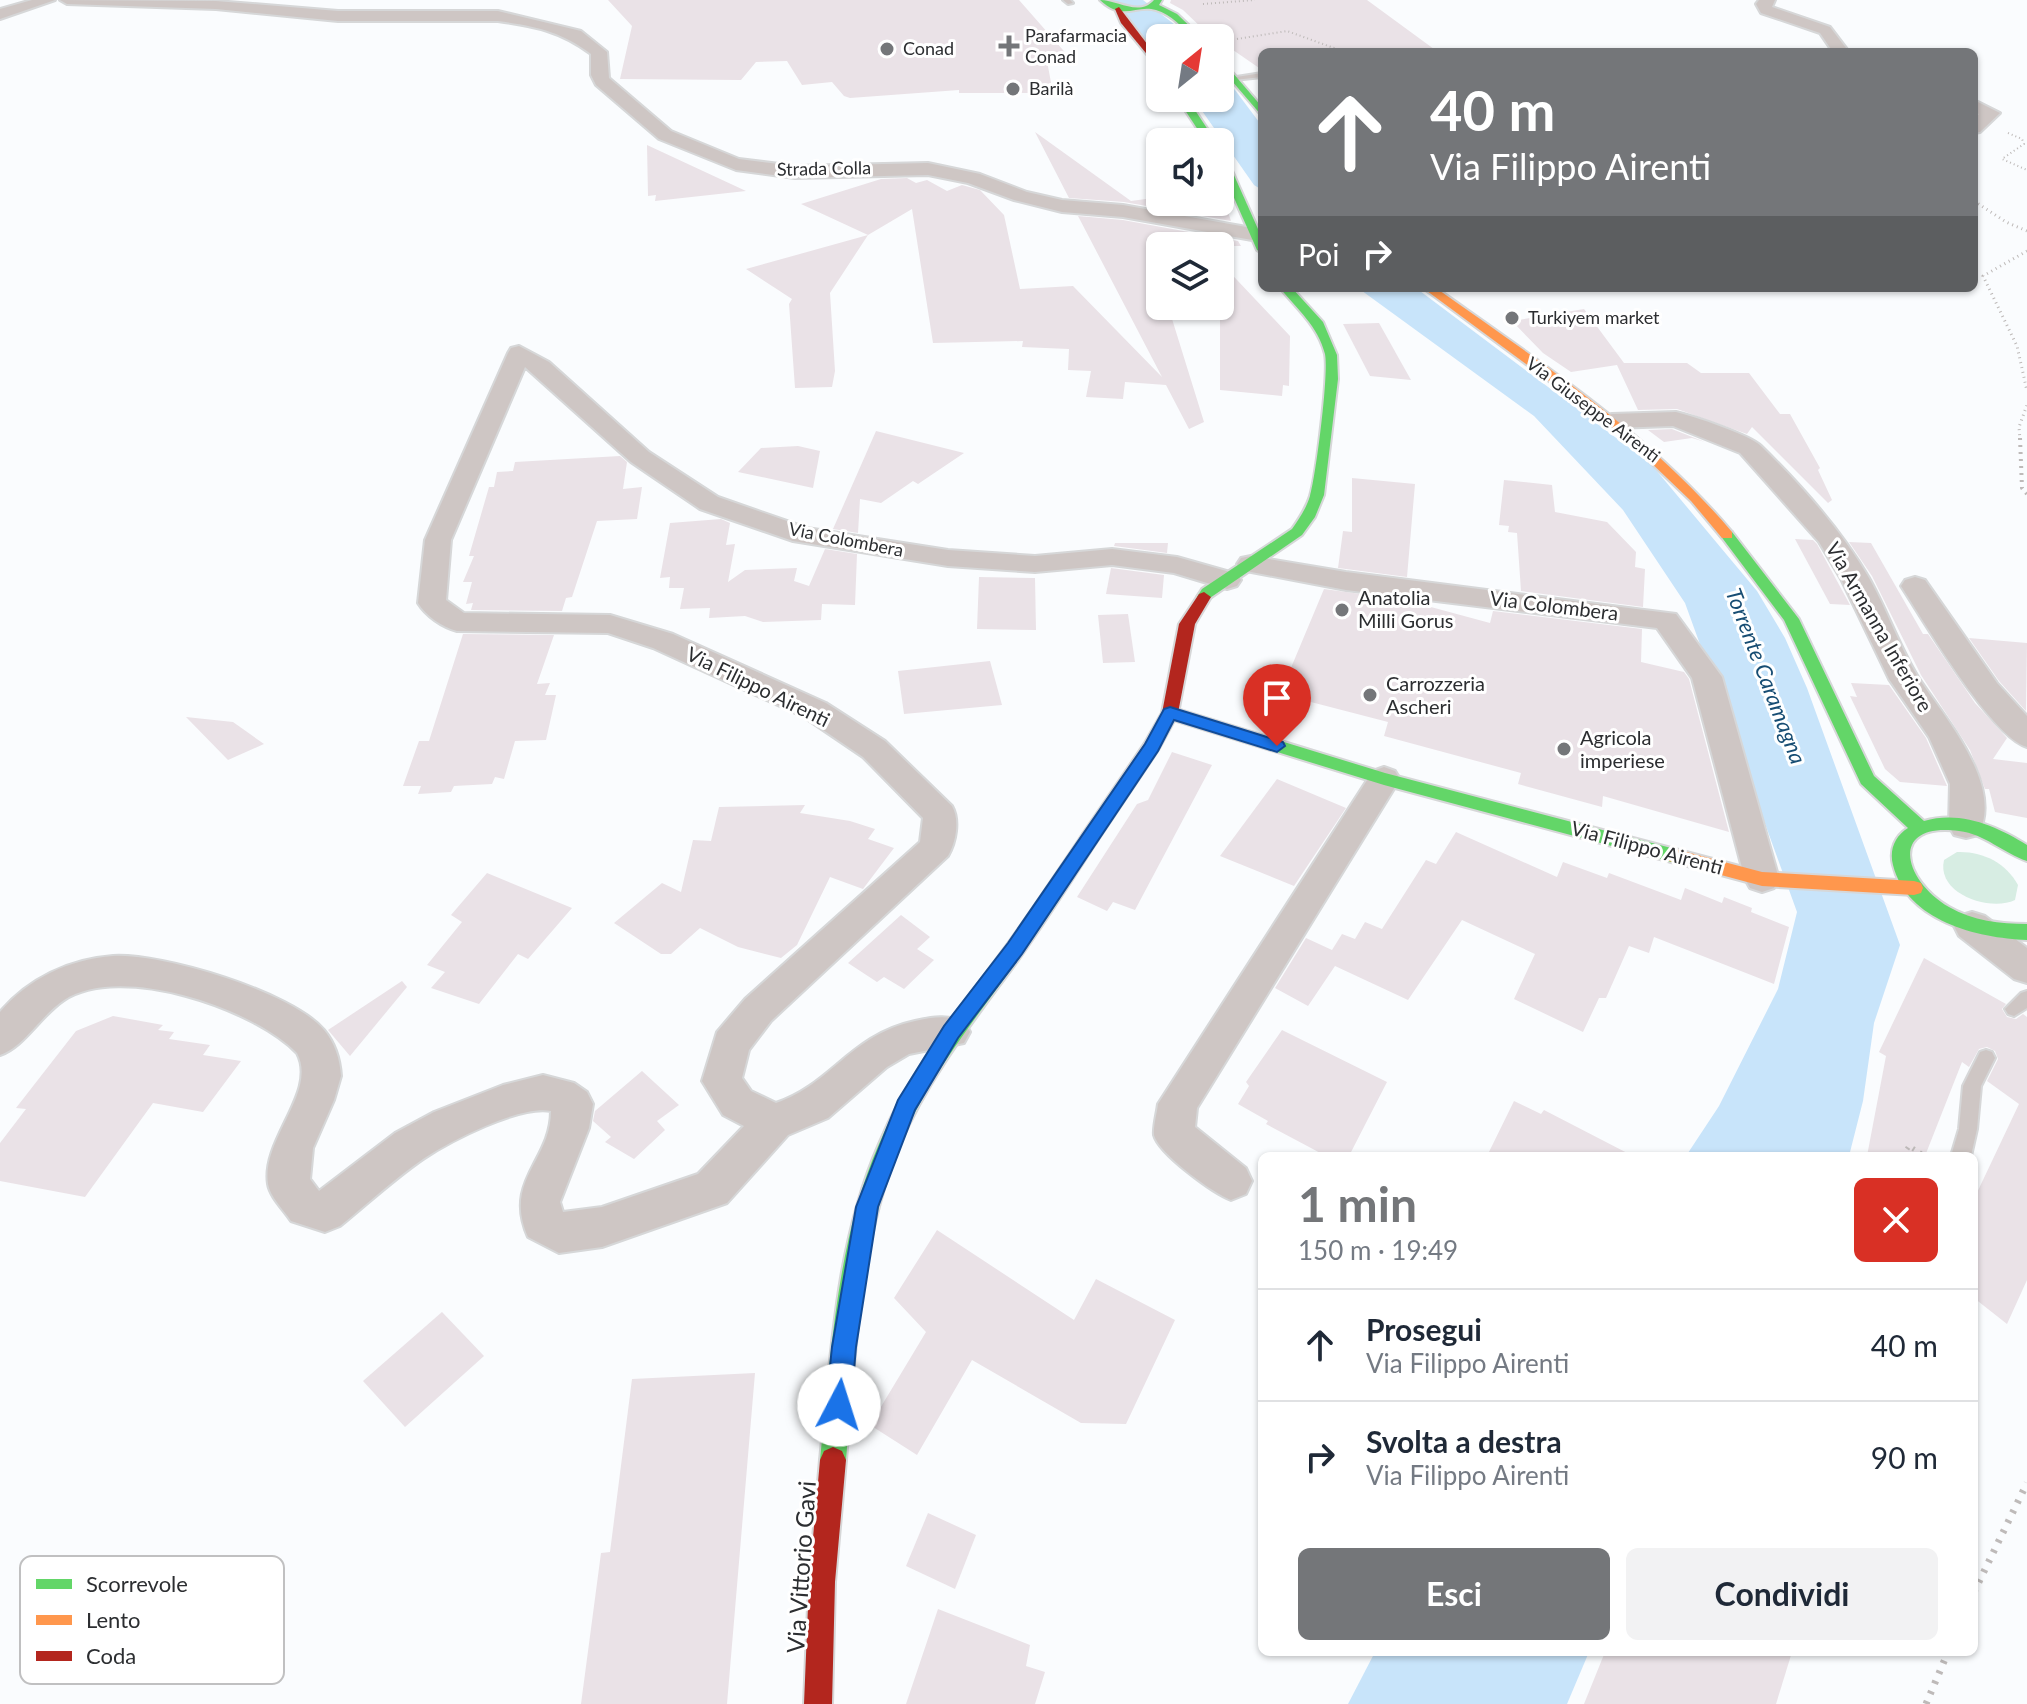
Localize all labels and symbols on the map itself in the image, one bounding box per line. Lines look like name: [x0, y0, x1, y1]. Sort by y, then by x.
place label: Parafarmacia Conad: [1025, 24, 1127, 67]
north arrow: [1146, 24, 1234, 112]
place label: Conad: [903, 37, 954, 59]
marker: Parafarmacia Conad: [1000, 37, 1018, 55]
marker: Conad: [878, 40, 896, 58]
place label: Barilà: [1029, 77, 1074, 99]
marker: Barilà: [1004, 80, 1022, 98]
street label: Strada Colla: [777, 156, 871, 180]
place label: Turkiyem market: [1528, 306, 1660, 328]
marker: Turkiyem market: [1503, 309, 1521, 327]
street label: Via Giuseppe Airenti: [1522, 352, 1665, 467]
street label: Via Colombera: [787, 517, 905, 561]
street label: Via Armanna Inferiore: [1822, 537, 1938, 716]
water label: Torrente Caramagna: [1721, 584, 1812, 768]
place label: Anatolia Milli Gorus: [1358, 585, 1454, 632]
street label: Via Colombera: [1489, 585, 1620, 625]
marker: Anatolia Milli Gorus: [1333, 601, 1351, 619]
street label: Via Filippo Airenti: [683, 641, 834, 731]
pin: [1243, 664, 1311, 746]
place label: Carrozzeria Ascheri: [1386, 671, 1485, 718]
marker: Carrozzeria Ascheri: [1361, 686, 1379, 704]
place label: Agricola imperiese: [1580, 725, 1665, 772]
marker: Agricola imperiese: [1555, 740, 1573, 758]
street label: Via Filippo Airenti: [1569, 815, 1726, 879]
position arrow: [797, 1363, 881, 1447]
street label: Via Vittorio Gavi: [780, 1480, 821, 1654]
legend: [20, 1556, 284, 1684]
text: Scorrevole: [86, 1570, 188, 1597]
text: Lento: [86, 1606, 141, 1633]
text: Coda: [86, 1642, 136, 1669]

